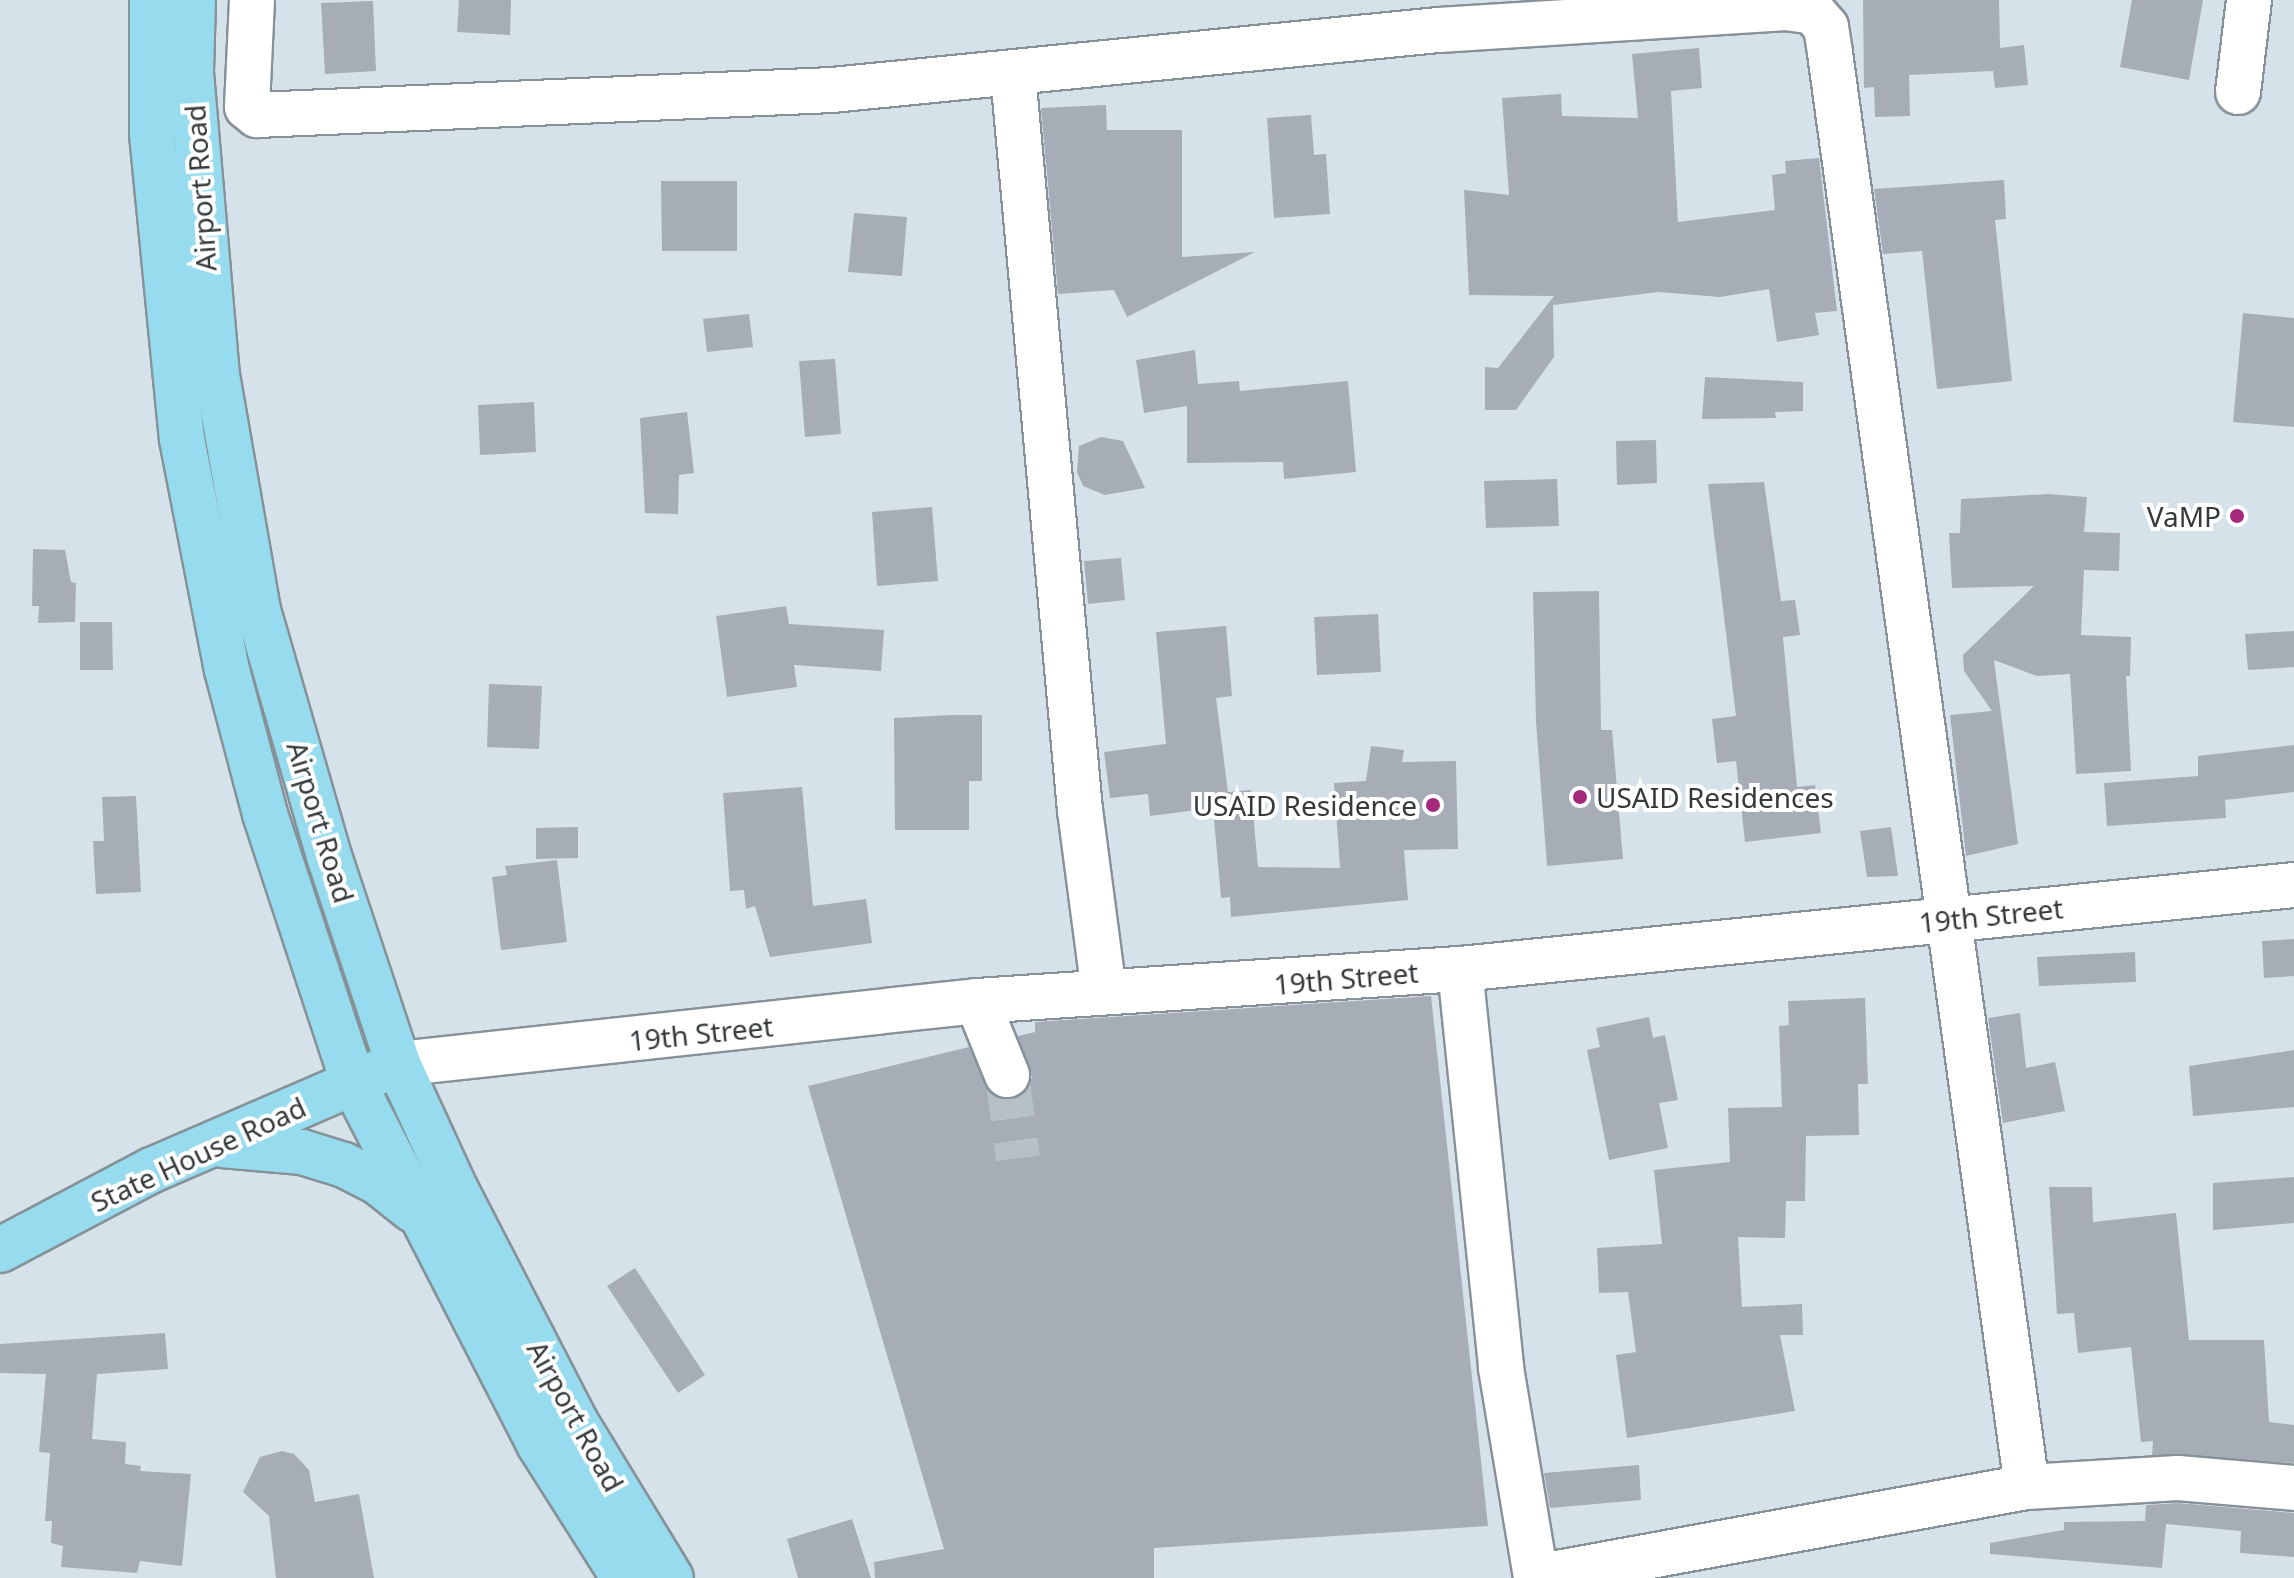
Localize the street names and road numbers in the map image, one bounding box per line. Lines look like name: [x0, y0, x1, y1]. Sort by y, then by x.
street label: Airport Road: [177, 103, 223, 273]
street label: Airport Road: [281, 737, 361, 907]
street label: 19th Street: [1917, 891, 2065, 939]
street label: 19th Street: [1272, 955, 1420, 1001]
street label: 19th Street: [627, 1009, 775, 1057]
street label: State House Road: [85, 1090, 311, 1218]
street label: Airport Road: [521, 1335, 631, 1497]

